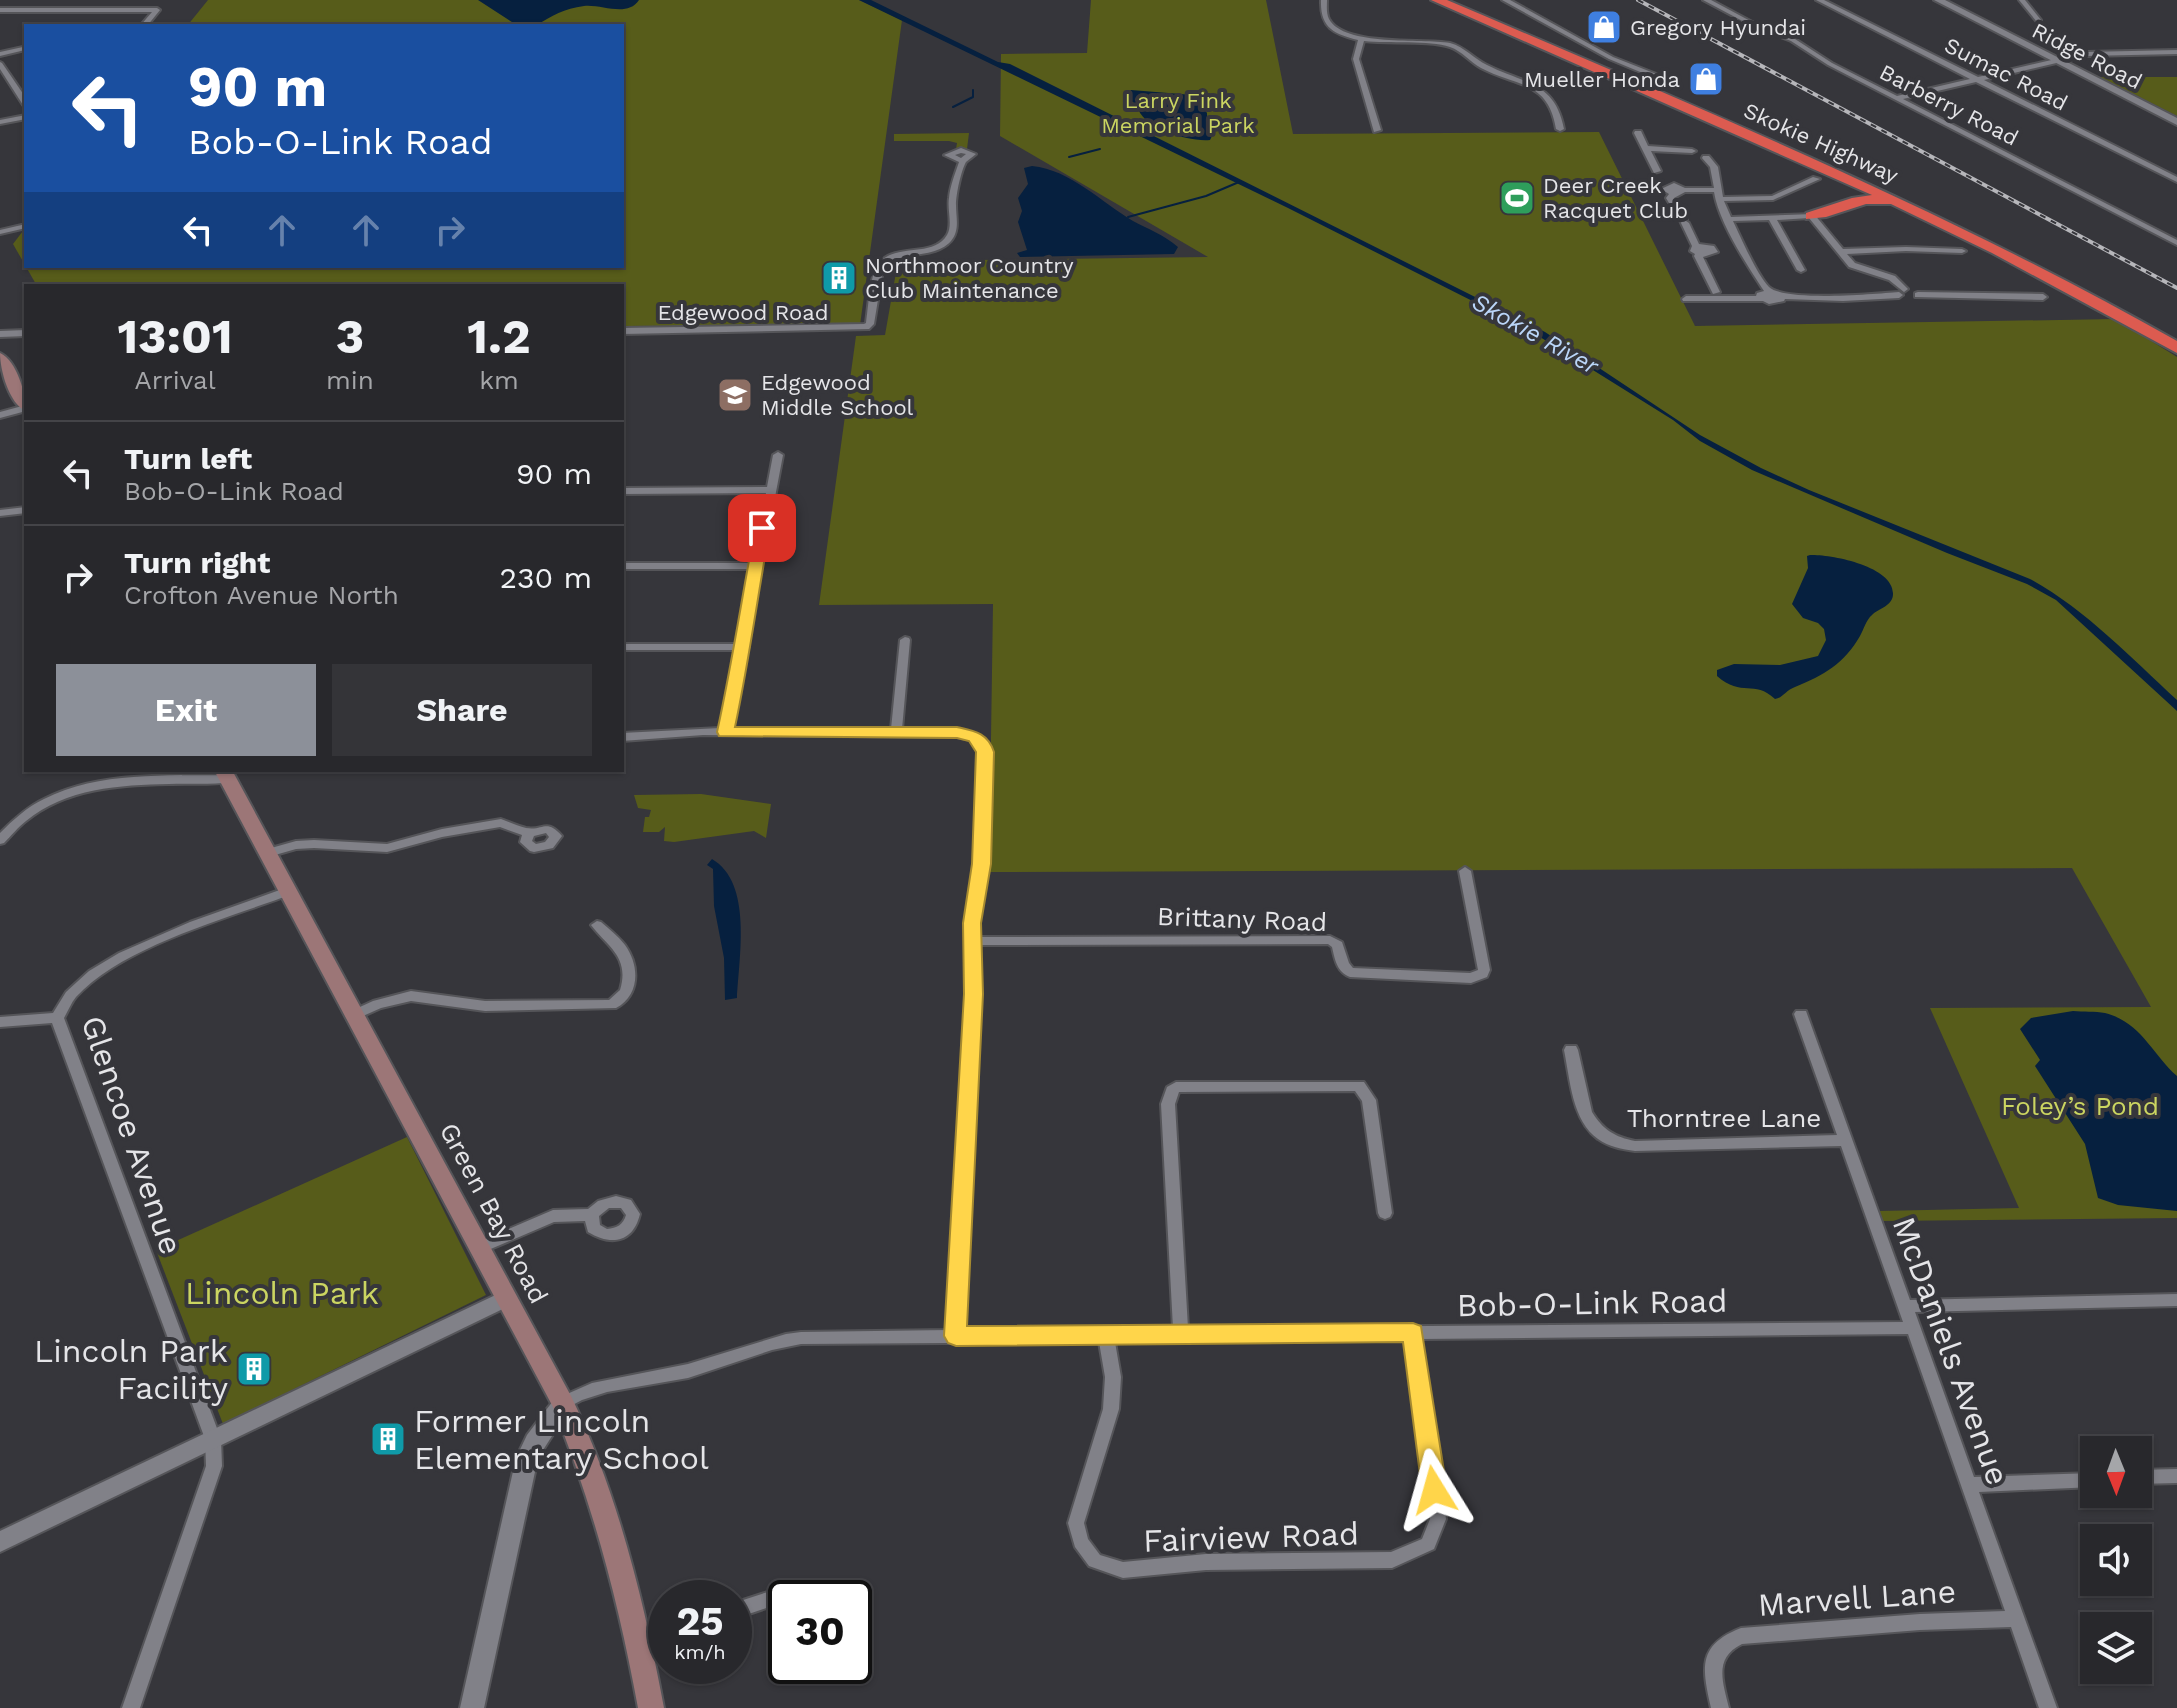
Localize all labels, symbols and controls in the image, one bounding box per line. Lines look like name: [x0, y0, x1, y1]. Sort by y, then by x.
shop icon: Gregory Hyundai: [1585, 8, 1623, 46]
place label: Gregory Hyundai: [1630, 15, 1806, 40]
street label: Ridge Road: [2028, 18, 2146, 94]
street label: Sumac Road: [1940, 32, 2072, 116]
text: 90 m: [188, 54, 327, 120]
icon: left: [56, 56, 160, 160]
street label: Barberry Road: [1875, 59, 2023, 151]
shop icon: Mueller Honda: [1687, 60, 1725, 98]
place label: Mueller Honda: [1524, 67, 1680, 92]
park label: Larry Fink Memorial Park: [1101, 88, 1255, 138]
street label: Skokie Highway: [1740, 98, 1903, 189]
text: Bob-O-Link Road: [188, 121, 493, 163]
place label: Deer Creek Racquet Club: [1543, 173, 1688, 223]
sports icon: Deer Creek Racquet Club: [1498, 179, 1536, 217]
icon: left: [176, 208, 220, 252]
icon: ahead: [260, 208, 304, 252]
icon: ahead: [344, 208, 388, 252]
icon: right: [428, 208, 472, 252]
place label: Northmoor Country Club Maintenance: [865, 253, 1074, 303]
building icon: Northmoor Country Club Maintenance: [820, 259, 858, 297]
water label: Skokie River: [1467, 288, 1604, 381]
street label: Edgewood Road: [658, 300, 829, 325]
text: 13:01: [117, 308, 233, 365]
text: 3: [336, 308, 364, 365]
text: 1.2: [467, 308, 531, 365]
text: Arrival: [134, 365, 216, 395]
text: min: [326, 365, 374, 395]
text: km: [479, 365, 519, 395]
place label: Edgewood Middle School: [761, 370, 914, 420]
school or university icon: Edgewood Middle School: [716, 376, 754, 414]
text: Turn left: [124, 441, 252, 476]
icon: left: [56, 451, 100, 495]
text: 90 m: [516, 456, 592, 491]
text: Bob-O-Link Road: [124, 476, 344, 506]
pin: [728, 494, 796, 562]
icon: arrive: [740, 506, 784, 550]
text: Turn right: [124, 545, 270, 580]
icon: right: [56, 555, 100, 599]
text: 230 m: [500, 560, 592, 595]
text: Crofton Avenue North: [124, 580, 399, 610]
button: Exit: [56, 664, 316, 756]
button: Share: [332, 664, 592, 756]
street label: Brittany Road: [1156, 901, 1328, 937]
street label: Glencoe Avenue: [73, 1011, 191, 1259]
park label: Foley’s Pond: [2001, 1091, 2159, 1121]
street label: Thorntree Lane: [1627, 1103, 1821, 1133]
street label: Green Bay Road: [434, 1118, 554, 1308]
street label: McDaniels Avenue: [1885, 1212, 2017, 1490]
park label: Lincoln Park: [185, 1274, 379, 1312]
street label: Bob-O-Link Road: [1456, 1282, 1728, 1324]
place label: Lincoln Park Facility: [34, 1332, 228, 1407]
building icon: Lincoln Park Facility: [235, 1350, 273, 1388]
place label: Former Lincoln Elementary School: [414, 1402, 709, 1477]
building icon: Former Lincoln Elementary School: [369, 1420, 407, 1458]
north arrow: [2080, 1436, 2152, 1508]
map controls: [2080, 1436, 2152, 1684]
position arrow: [1392, 1448, 1476, 1532]
street label: Fairview Road: [1142, 1514, 1360, 1560]
button: sound: [2080, 1524, 2152, 1596]
street label: Marvell Lane: [1757, 1572, 1957, 1624]
speed limit sign: 30: [768, 1580, 872, 1684]
text: 25: [676, 1598, 724, 1645]
button: layers: [2080, 1612, 2152, 1684]
text: km/h: [674, 1640, 726, 1664]

